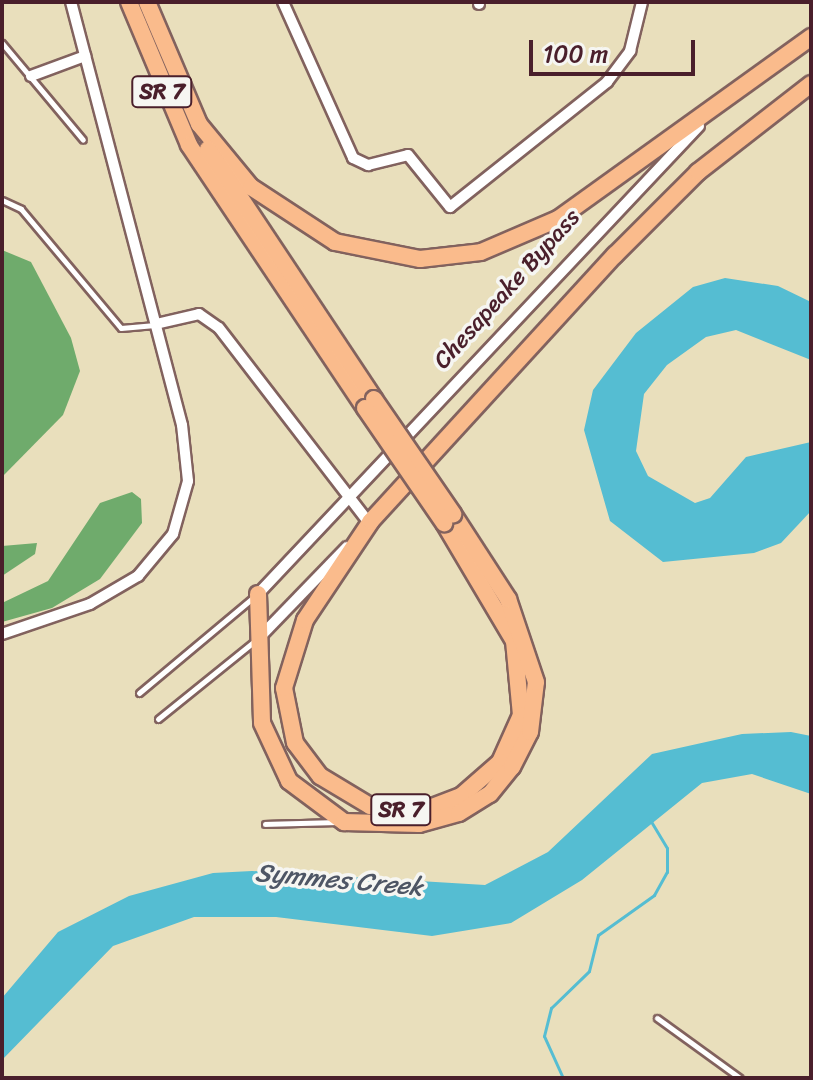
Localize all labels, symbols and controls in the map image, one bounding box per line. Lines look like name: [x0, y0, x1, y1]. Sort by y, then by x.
scale bar: [533, 24, 699, 74]
text: 100 m: [543, 33, 608, 75]
road number: SR 7: [130, 74, 194, 110]
street label: Chesapeake Bypass: [428, 204, 586, 374]
road number: SR 7: [369, 792, 433, 828]
water label: Symmes Creek: [253, 857, 425, 903]

